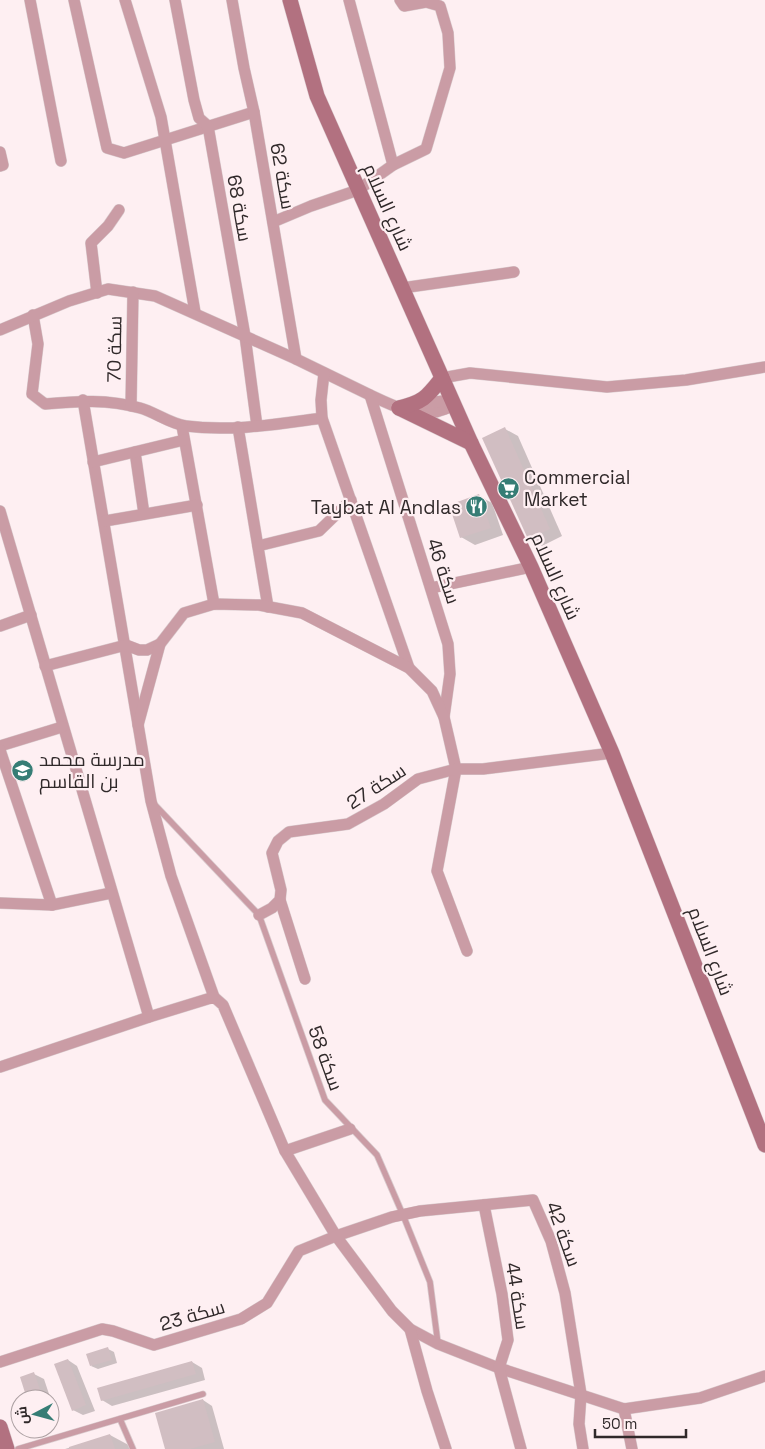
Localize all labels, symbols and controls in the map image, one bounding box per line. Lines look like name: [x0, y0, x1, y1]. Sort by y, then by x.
street label: سكة 62: [264, 141, 301, 211]
street label: شارع السلام: [356, 160, 418, 255]
street label: سكة 68: [221, 173, 258, 244]
street label: سكة 70: [101, 315, 128, 383]
place label: Commercial Market: [524, 465, 630, 512]
supermarket icon: Commercial Market: [496, 476, 520, 500]
place label: Taybat Al Andlas: [311, 495, 461, 520]
restaurant icon: Taybat Al Andlas: [465, 495, 489, 519]
street label: شارع السلام: [524, 529, 586, 624]
street label: سكة 46: [421, 535, 466, 607]
place label: مدرسة محمد بن القاسم: [39, 747, 145, 795]
school or university icon: مدرسة محمد بن القاسم: [11, 758, 35, 782]
street label: سكة 27: [342, 758, 411, 815]
street label: شارع السلام: [681, 903, 739, 999]
street label: سكة 58: [302, 1022, 349, 1094]
street label: سكة 42: [540, 1198, 587, 1270]
street label: سكة 44: [500, 1261, 535, 1332]
street label: سكة 23: [157, 1294, 228, 1337]
north arrow: [10, 1389, 60, 1439]
text: ش: [12, 1405, 32, 1425]
scale bar: [595, 1406, 686, 1438]
text: 50 m: [602, 1414, 637, 1433]

